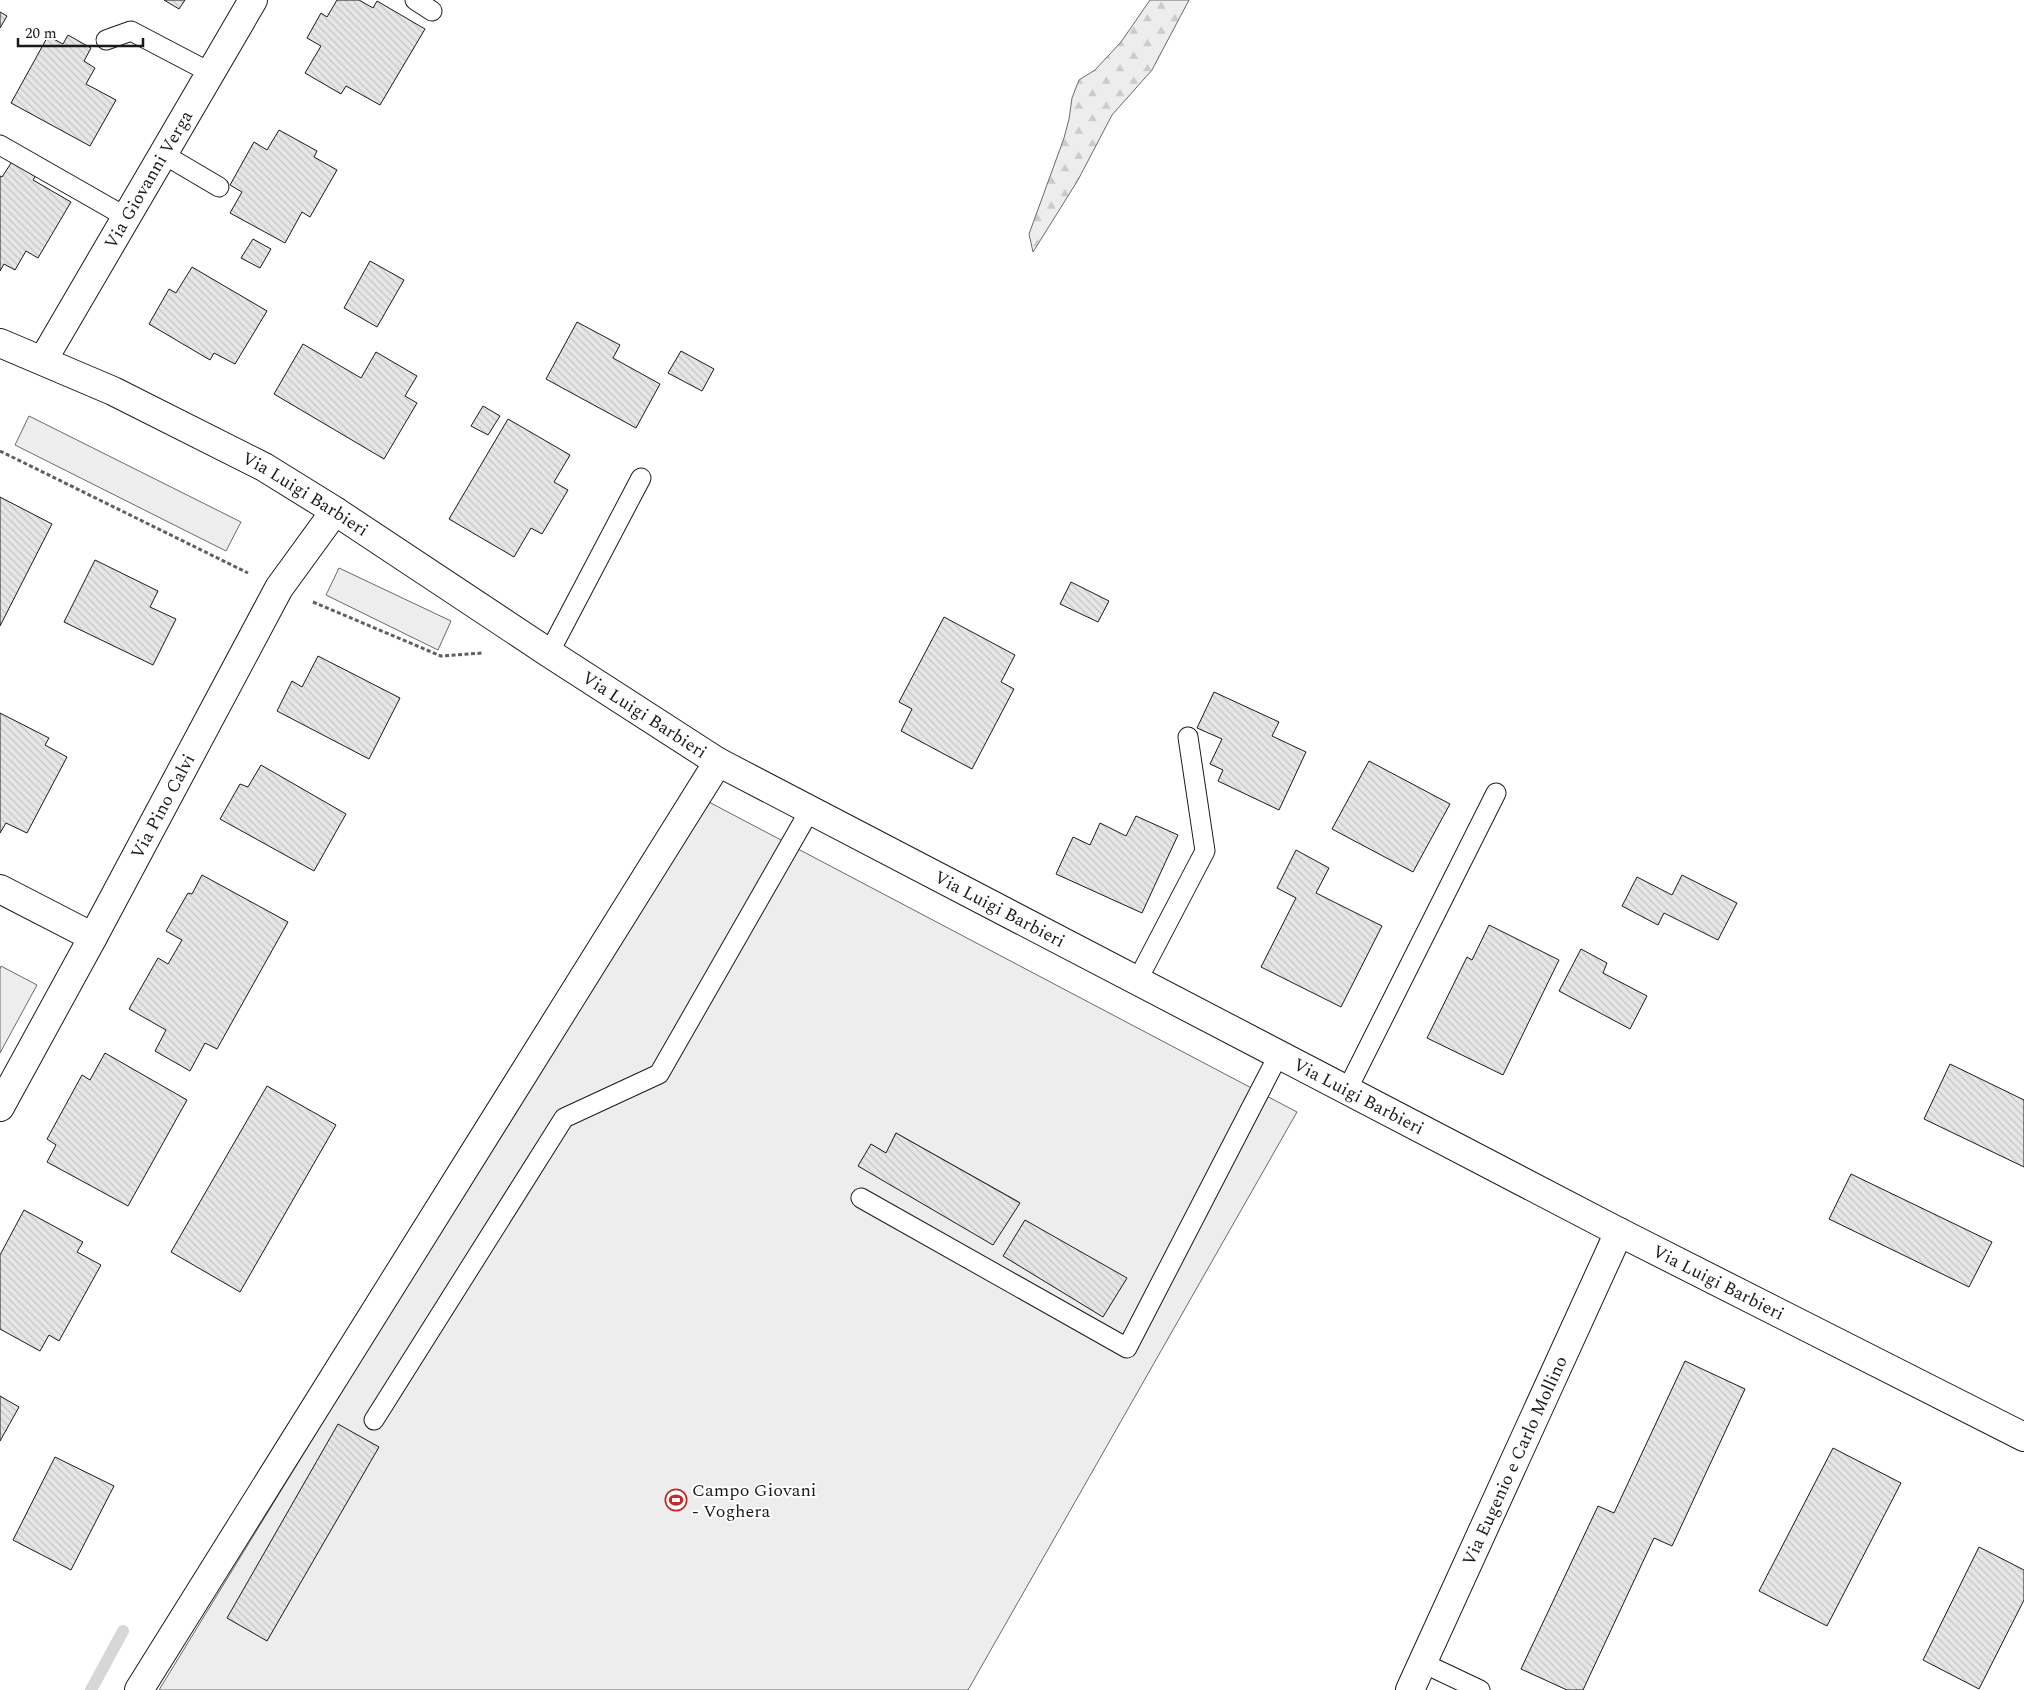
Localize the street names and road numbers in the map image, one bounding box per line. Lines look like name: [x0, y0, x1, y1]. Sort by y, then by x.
street label: Via Giovanni Verga: [97, 105, 200, 254]
street label: Via Luigi Barbieri: [237, 445, 374, 543]
street label: Via Luigi Barbieri: [577, 664, 713, 765]
street label: Via Pino Calvi: [124, 749, 202, 864]
street label: Via Luigi Barbieri: [929, 864, 1070, 954]
street label: Via Luigi Barbieri: [1288, 1051, 1429, 1142]
street label: Via Luigi Barbieri: [1648, 1238, 1789, 1327]
street label: Via Eugenio e Carlo Mollino: [1455, 1351, 1574, 1570]

